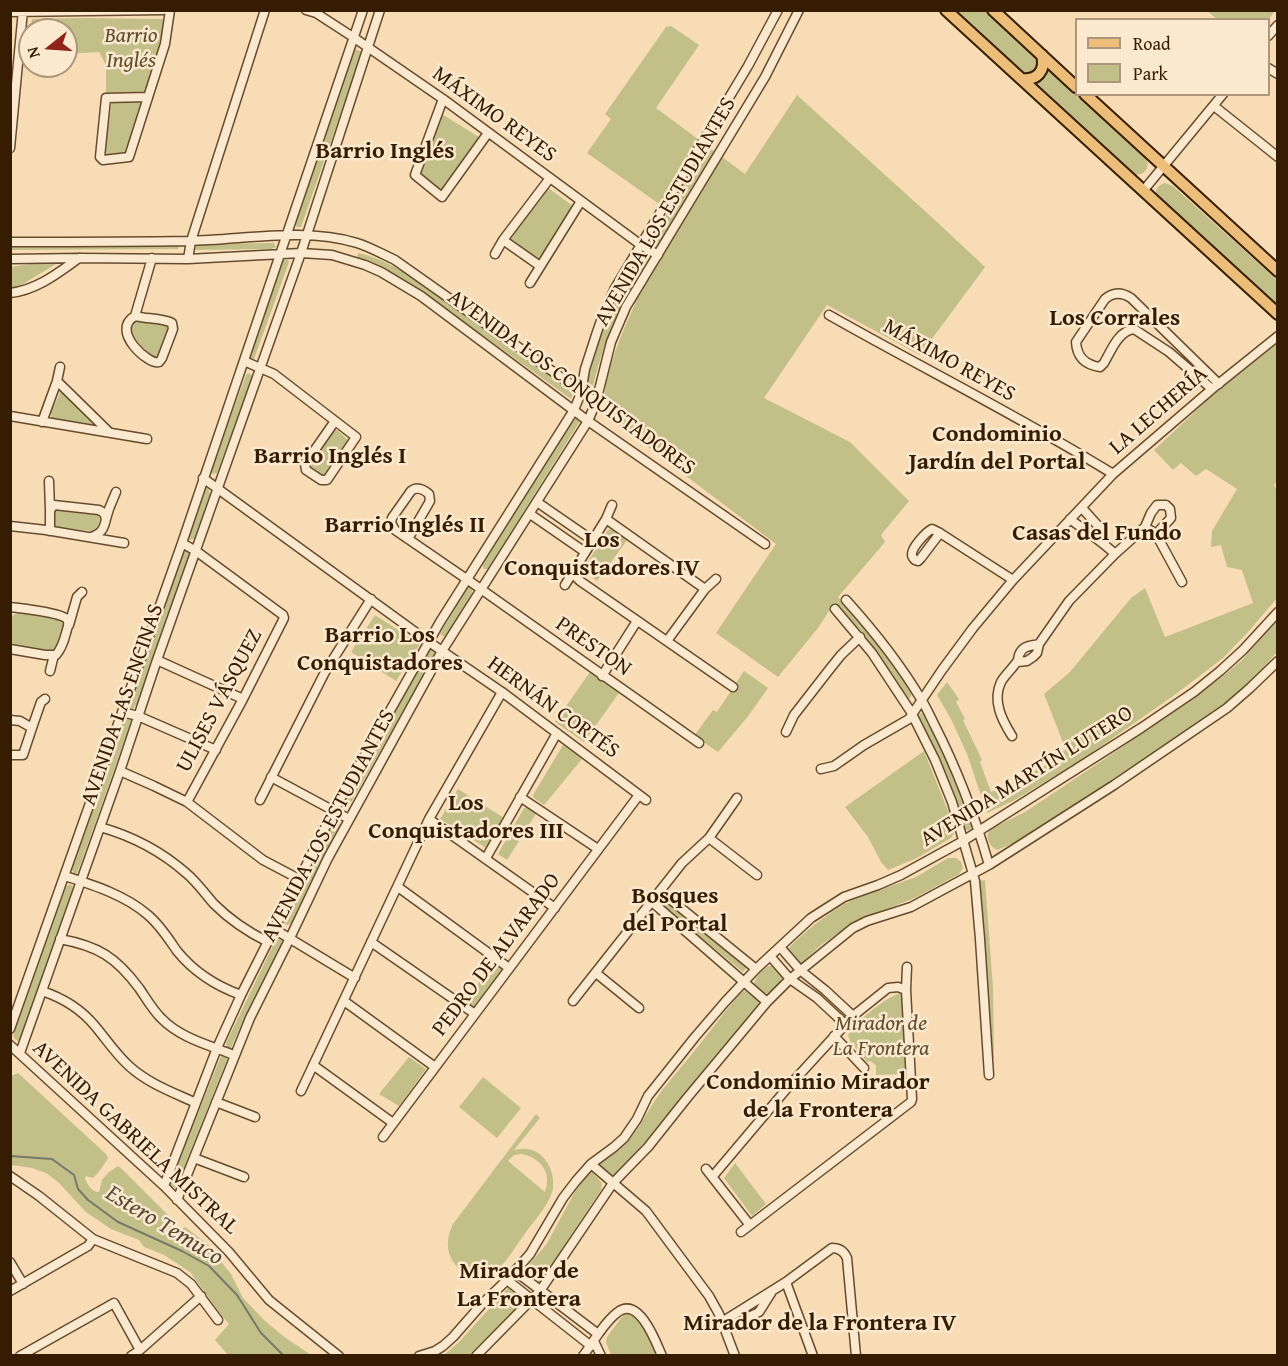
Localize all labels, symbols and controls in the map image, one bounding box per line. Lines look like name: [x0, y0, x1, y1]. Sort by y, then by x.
north arrow: [18, 18, 78, 78]
legend: [1075, 18, 1270, 96]
park label: Barrio Inglés: [105, 23, 157, 74]
text: Road: [1133, 30, 1171, 57]
text: N: [20, 44, 46, 61]
text: Park: [1133, 60, 1168, 87]
street label: MÁXIMO REYES: [427, 61, 561, 169]
street label: AVENIDA LOS ESTUDIANTES: [590, 93, 742, 331]
district label: Barrio Inglés: [315, 138, 455, 166]
street label: AVENIDA LOS CONQUISTADORES: [442, 284, 700, 482]
district label: Los Corrales: [1050, 305, 1180, 333]
street label: MÁXIMO REYES: [878, 314, 1020, 408]
street label: LA LECHERÍA: [1105, 361, 1213, 461]
district label: Condominio Jardín del Portal: [909, 421, 1085, 477]
district label: Barrio Inglés I: [254, 443, 406, 471]
district label: Barrio Inglés II: [325, 512, 485, 540]
district label: Casas del Fundo: [1012, 520, 1182, 548]
district label: Los Conquistadores IV: [504, 527, 700, 583]
street label: AVENIDA LAS ENCINAS: [76, 601, 170, 809]
street label: PRESTON: [550, 611, 636, 683]
district label: Barrio Los Conquistadores: [297, 622, 463, 678]
street label: ULISES VÁSQUEZ: [171, 625, 269, 777]
street label: HERNÁN CORTÉS: [482, 651, 624, 765]
street label: AVENIDA MARTÍN LUTERO: [916, 701, 1138, 853]
street label: AVENIDA LOS ESTUDIANTES: [256, 705, 402, 947]
district label: Los Conquistadores III: [368, 790, 564, 846]
street label: PEDRO DE ALVARADO: [427, 868, 567, 1042]
district label: Bosques del Portal: [623, 883, 727, 939]
park label: Mirador de La Frontera: [833, 1011, 929, 1062]
street label: AVENIDA GABRIELA MISTRAL: [27, 1036, 243, 1240]
district label: Condominio Mirador de la Frontera: [706, 1069, 930, 1125]
water label: Estero Temuco: [100, 1180, 228, 1272]
district label: Mirador de La Frontera: [457, 1258, 581, 1314]
district label: Mirador de la Frontera IV: [683, 1310, 957, 1338]

